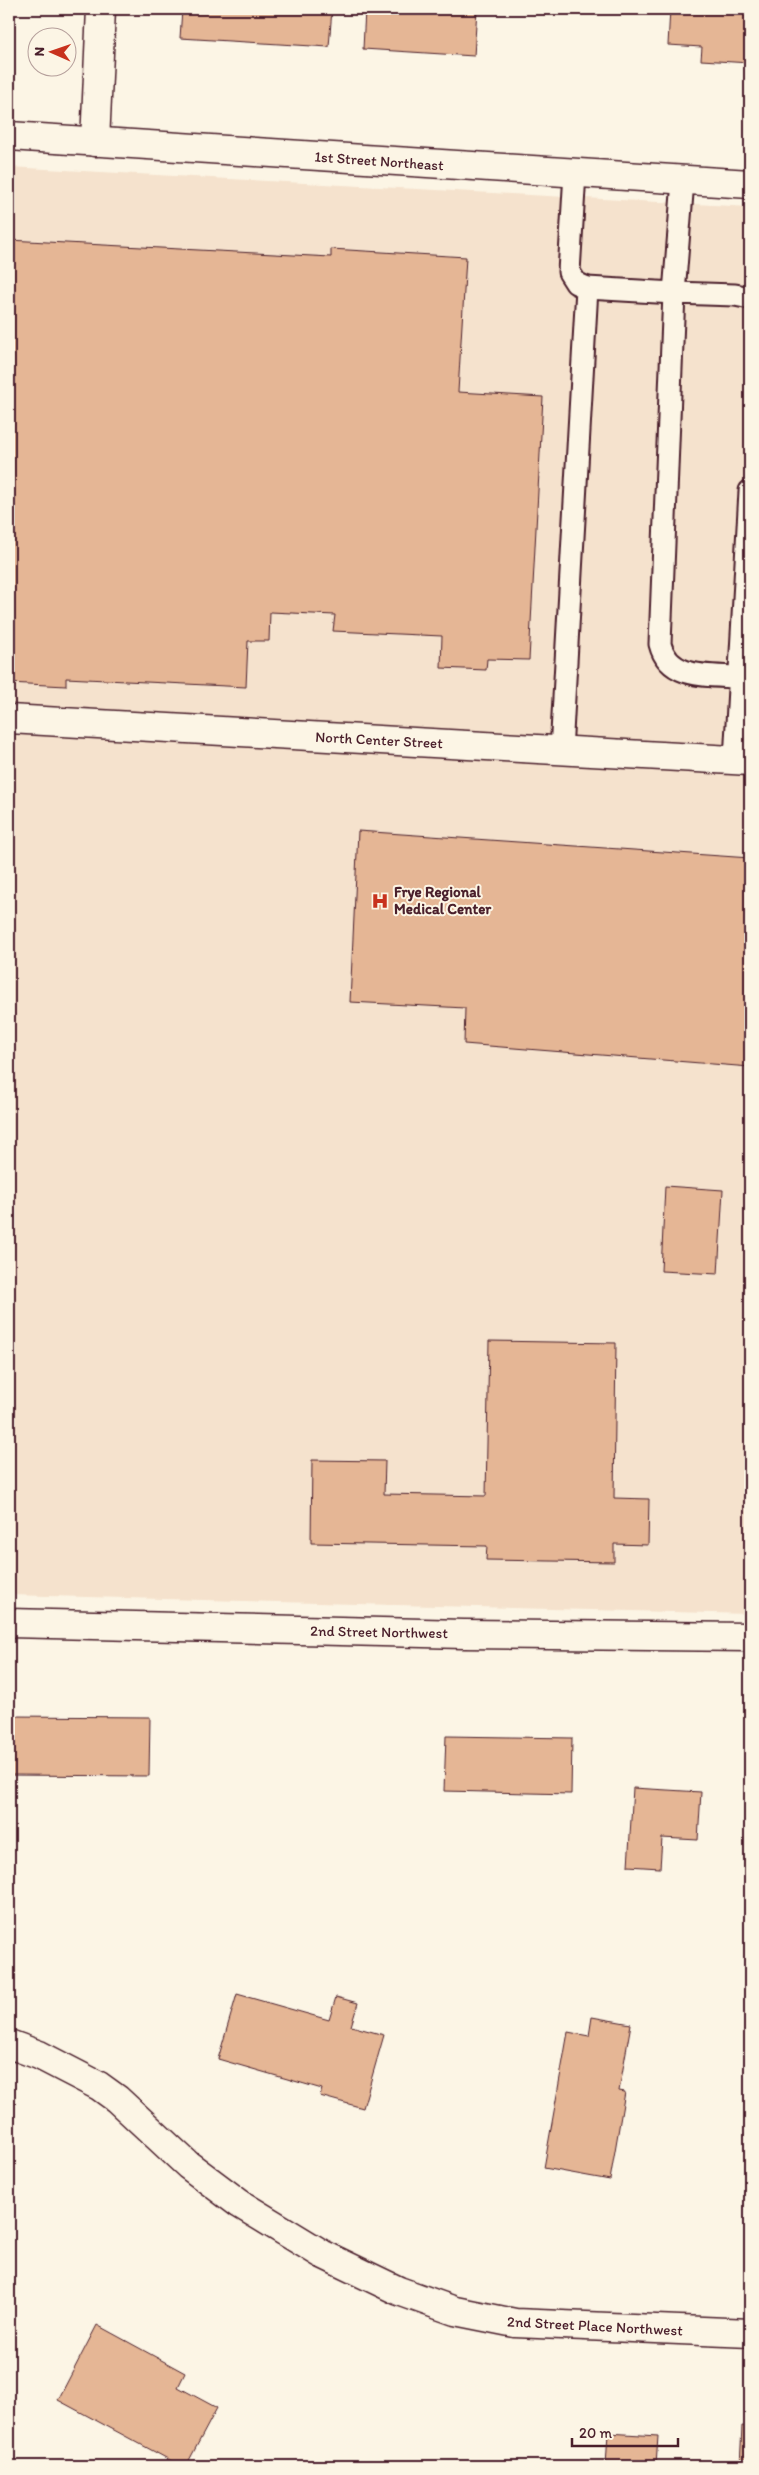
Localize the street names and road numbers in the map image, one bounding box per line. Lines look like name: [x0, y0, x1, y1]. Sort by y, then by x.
street label: 1st Street Northeast: [314, 147, 445, 175]
street label: North Center Street: [315, 728, 444, 752]
street label: 2nd Street Northwest: [310, 1622, 448, 1642]
street label: 2nd Street Place Northwest: [507, 2312, 684, 2340]

